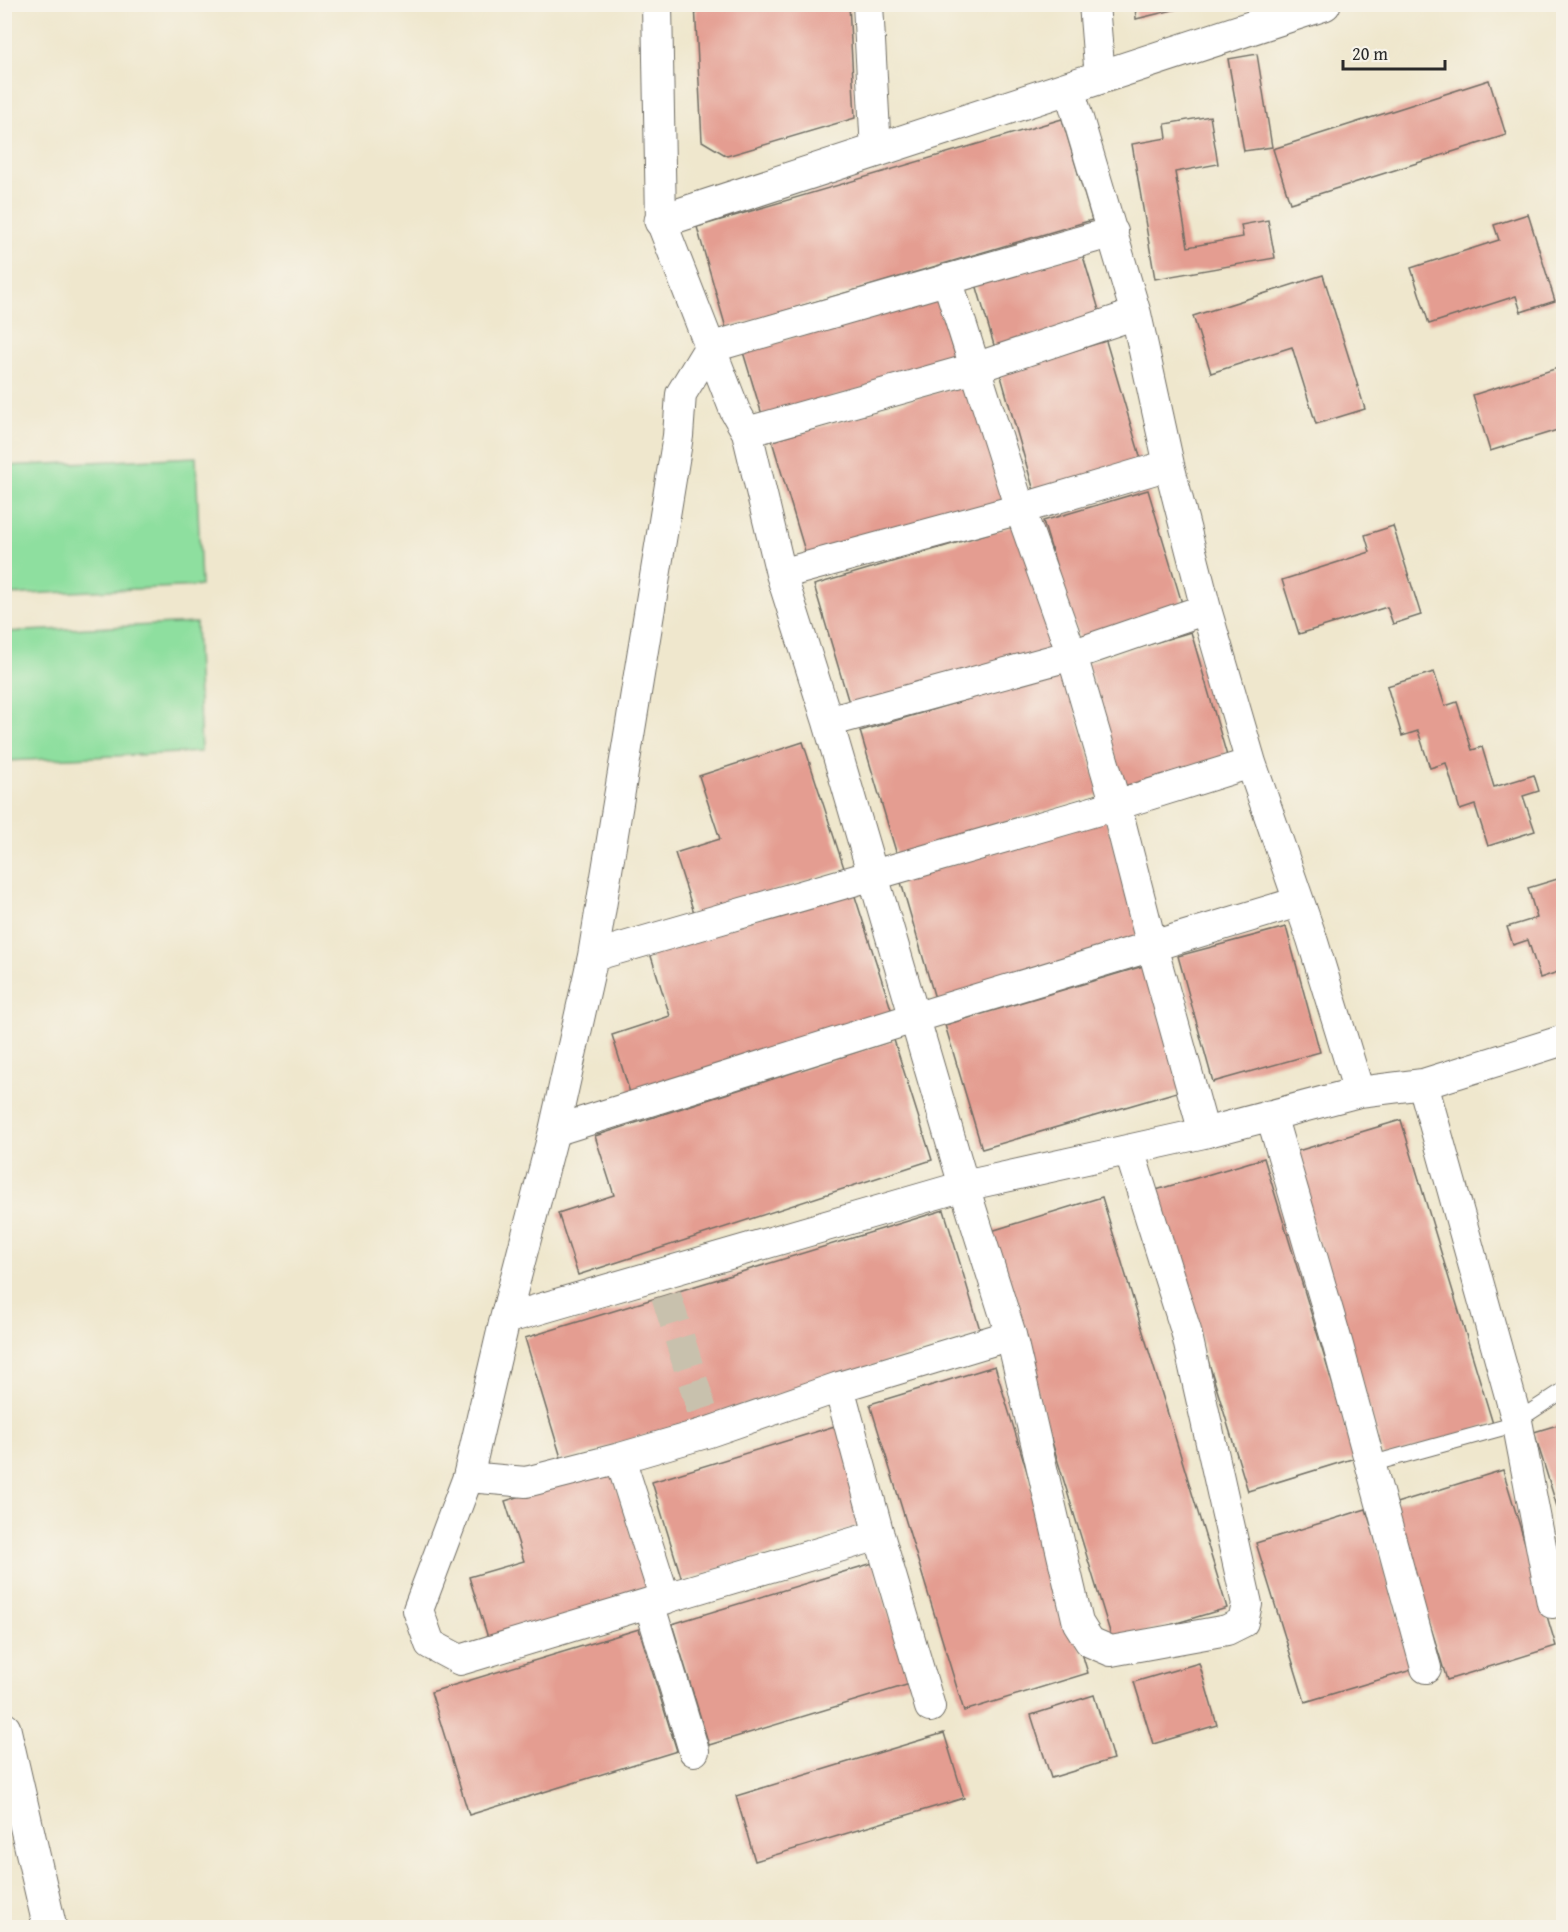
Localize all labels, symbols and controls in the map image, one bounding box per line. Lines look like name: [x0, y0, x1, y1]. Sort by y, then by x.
scale bar: [1343, 33, 1445, 71]
text: 20 m: [1352, 40, 1388, 67]

